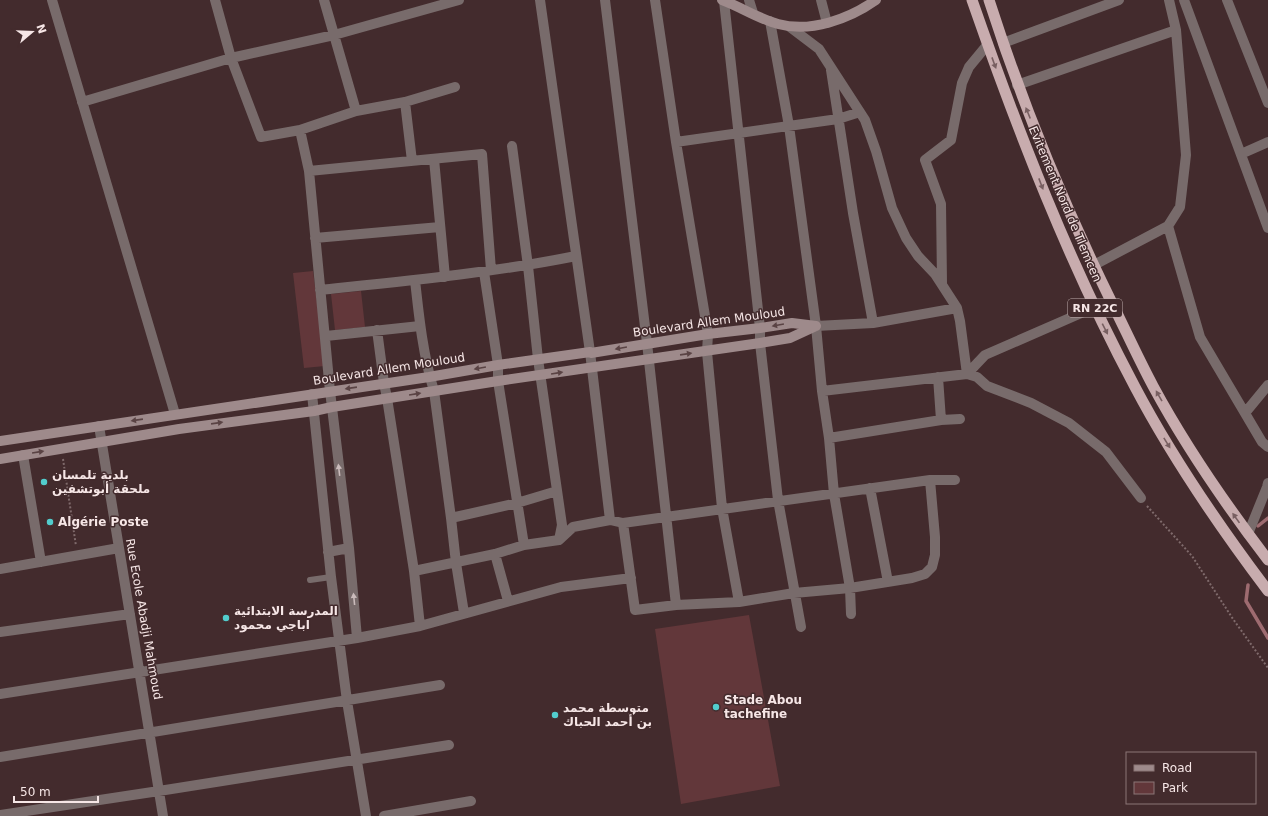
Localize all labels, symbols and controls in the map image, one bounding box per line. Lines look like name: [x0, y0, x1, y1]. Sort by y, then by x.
north arrow: [12, 12, 52, 52]
text: N: [33, 22, 49, 35]
one-way arrow: [992, 58, 998, 70]
one-way arrow: [1025, 106, 1031, 118]
street label: Evitement Nord de Tlemcen: [1026, 124, 1104, 284]
one-way arrow: [1039, 179, 1045, 191]
road number: RN 22C: [1068, 299, 1122, 317]
street label: Boulevard Allem Mouloud: [632, 304, 786, 340]
one-way arrow: [772, 323, 784, 329]
one-way arrow: [1102, 323, 1109, 334]
one-way arrow: [615, 345, 627, 351]
street label: Boulevard Allem Mouloud: [312, 350, 466, 388]
one-way arrow: [680, 351, 692, 358]
one-way arrow: [473, 366, 486, 372]
one-way arrow: [551, 370, 564, 376]
one-way arrow: [345, 385, 357, 391]
one-way arrow: [1156, 390, 1163, 402]
one-way arrow: [409, 391, 421, 397]
one-way arrow: [130, 417, 143, 423]
one-way arrow: [211, 420, 223, 427]
one-way arrow: [1163, 438, 1171, 448]
one-way arrow: [32, 449, 45, 455]
one-way arrow: [336, 464, 343, 476]
place label: بلدية تلمسان ملحقة أبوتشفين: [52, 468, 150, 497]
marker: بلدية تلمسان ملحقة أبوتشفين: [39, 477, 49, 487]
one-way arrow: [1232, 512, 1240, 523]
place label: Algérie Poste: [58, 515, 149, 529]
marker: Algérie Poste: [45, 517, 55, 527]
street label: Rue Ecole Abadji Mahmoud: [123, 537, 165, 701]
one-way arrow: [350, 593, 357, 605]
place label: المدرسة الابتدائية اباجي محمود: [234, 604, 338, 633]
marker: المدرسة الابتدائية اباجي محمود: [221, 613, 231, 623]
place label: Stade Abou tachefine: [724, 693, 802, 721]
place label: متوسطة محمد بن أحمد الحباك: [563, 701, 652, 729]
marker: Stade Abou tachefine: [711, 702, 721, 712]
marker: متوسطة محمد بن أحمد الحباك: [550, 710, 560, 720]
legend: [1126, 752, 1256, 804]
text: Road: [1162, 761, 1192, 775]
scale bar: [14, 778, 98, 804]
text: Park: [1162, 781, 1188, 795]
text: 50 m: [20, 785, 51, 799]

